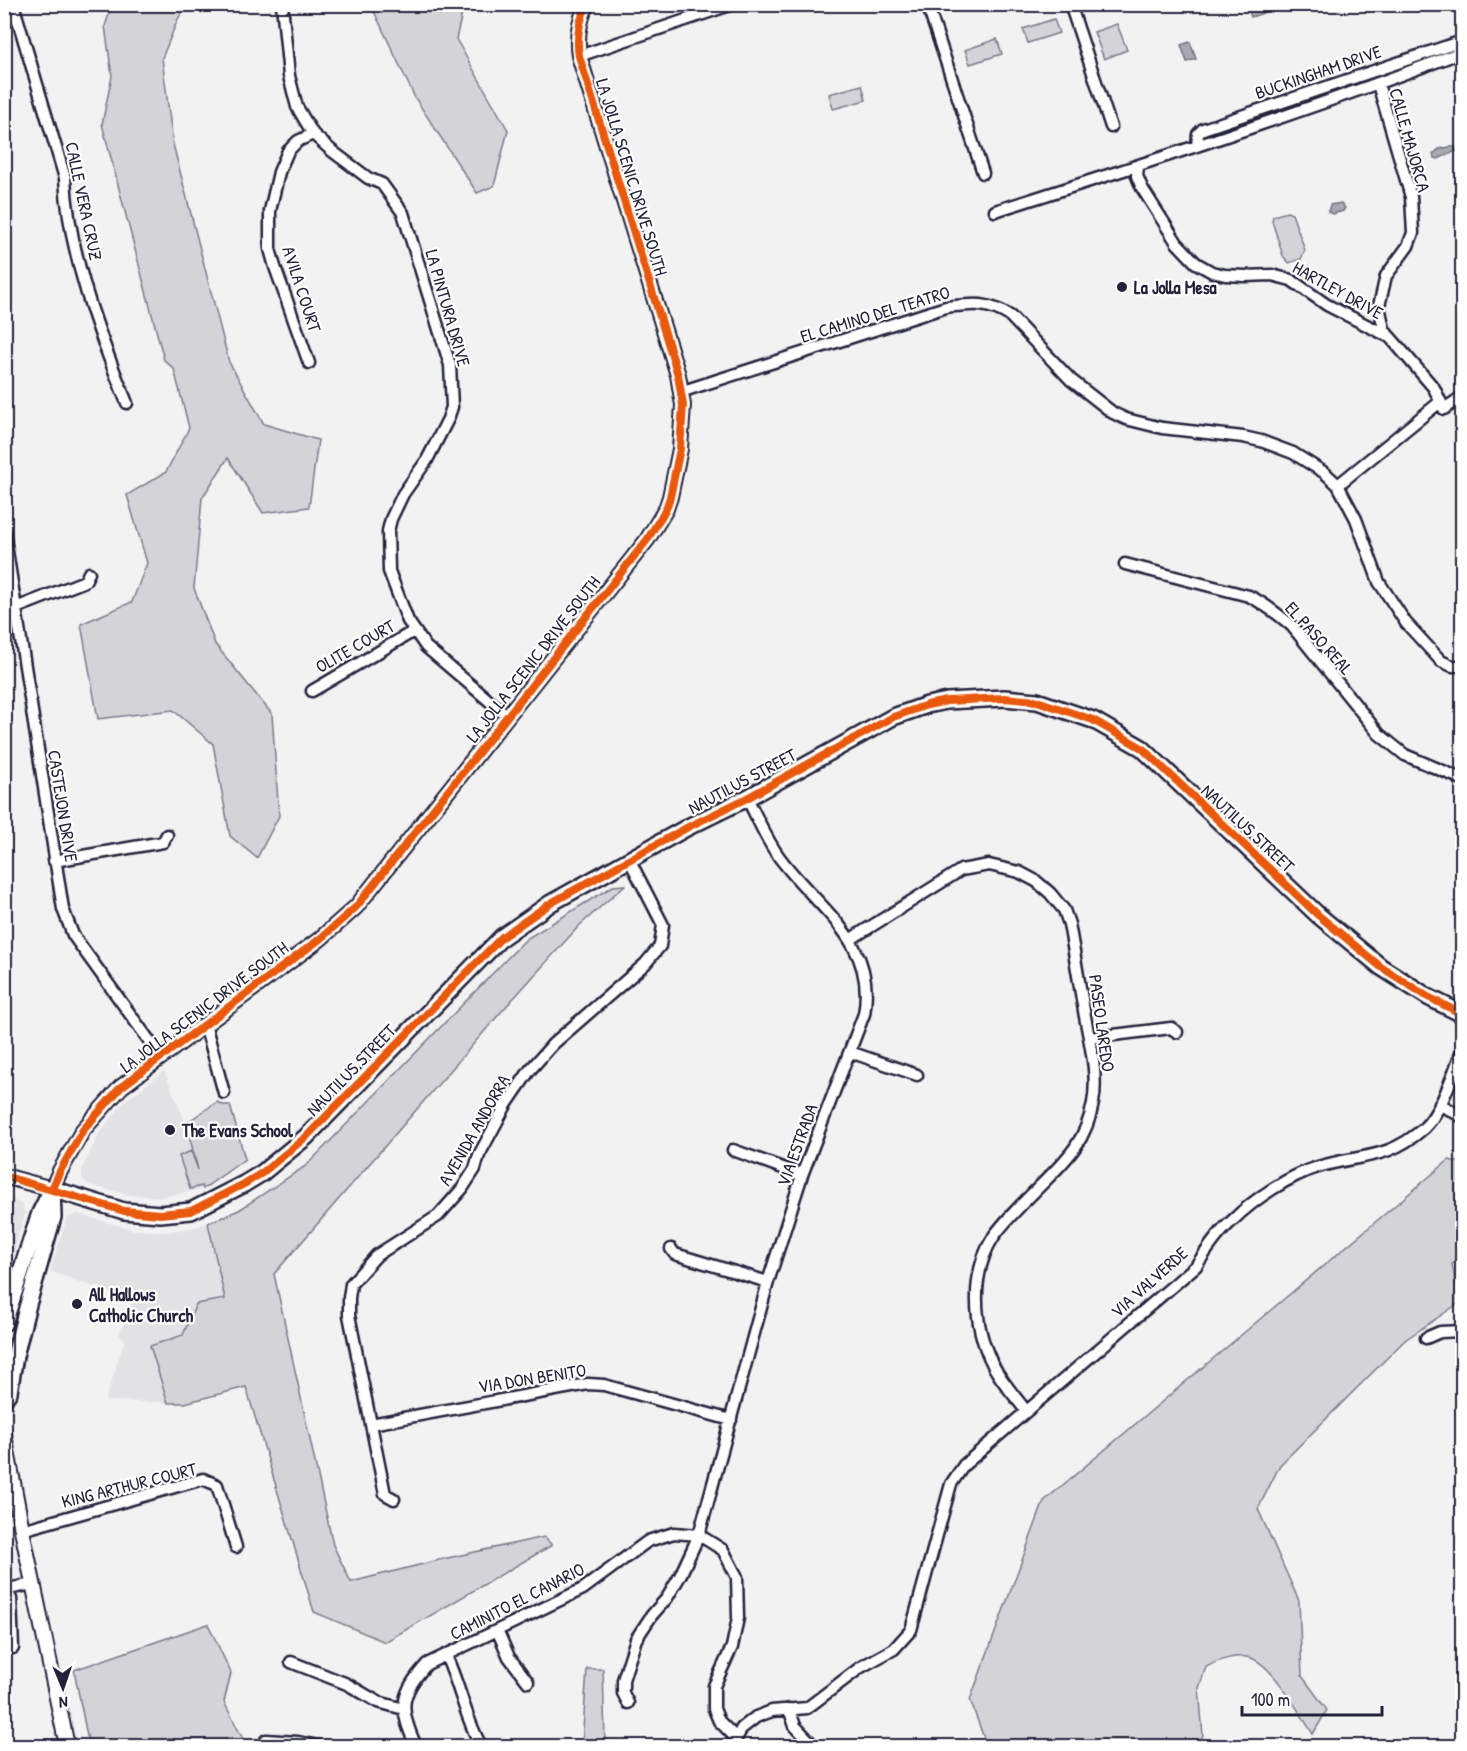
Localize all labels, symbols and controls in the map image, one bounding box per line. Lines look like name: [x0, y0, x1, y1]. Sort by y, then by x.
street label: BUCKINGHAM DRIVE: [1252, 39, 1384, 105]
street label: LA JOLLA SCENIC DRIVE SOUTH: [590, 75, 674, 279]
street label: CALLE MAJORCA: [1383, 85, 1437, 195]
street label: CALLE VERA CRUZ: [59, 140, 109, 262]
street label: AVILA COURT: [276, 243, 328, 336]
street label: LA PINTURA DRIVE: [419, 247, 477, 369]
street label: HARTLEY DRIVE: [1288, 255, 1388, 325]
place label: La Jolla Mesa: [1134, 275, 1218, 300]
street label: EL CAMINO DEL TEATRO: [797, 279, 953, 349]
marker: La Jolla Mesa: [1115, 280, 1129, 294]
street label: LA JOLLA SCENIC DRIVE SOUTH: [460, 571, 606, 747]
street label: EL PASO REAL: [1280, 596, 1359, 680]
street label: OLITE COURT: [311, 613, 400, 679]
street label: NAUTILUS STREET: [684, 742, 801, 820]
street label: CASTEJON DRIVE: [42, 748, 84, 864]
street label: NAUTILUS STREET: [1196, 778, 1300, 878]
street label: LA JOLLA SCENIC DRIVE SOUTH: [115, 935, 293, 1079]
street label: PASEO LAREDO: [1083, 973, 1121, 1073]
street label: NAUTILUS STREET: [301, 1018, 402, 1122]
street label: AVENIDA ANDORRA: [432, 1070, 516, 1190]
street label: VIA ESTRADA: [771, 1100, 824, 1190]
place label: The Evans School: [181, 1118, 294, 1143]
marker: The Evans School: [163, 1123, 177, 1137]
street label: VIA VALVERDE: [1105, 1241, 1193, 1323]
place label: All Hallows Catholic Church: [89, 1282, 193, 1328]
marker: All Hallows Catholic Church: [70, 1297, 84, 1311]
street label: VIA DON BENITO: [476, 1357, 588, 1399]
street label: KING ARTHUR COURT: [59, 1456, 200, 1514]
street label: CAMINITO EL CANARIO: [445, 1556, 589, 1646]
north arrow: [33, 1658, 93, 1718]
scale bar: [1242, 1679, 1382, 1717]
text: 100 m: [1251, 1687, 1290, 1712]
text: N: [58, 1692, 68, 1714]

